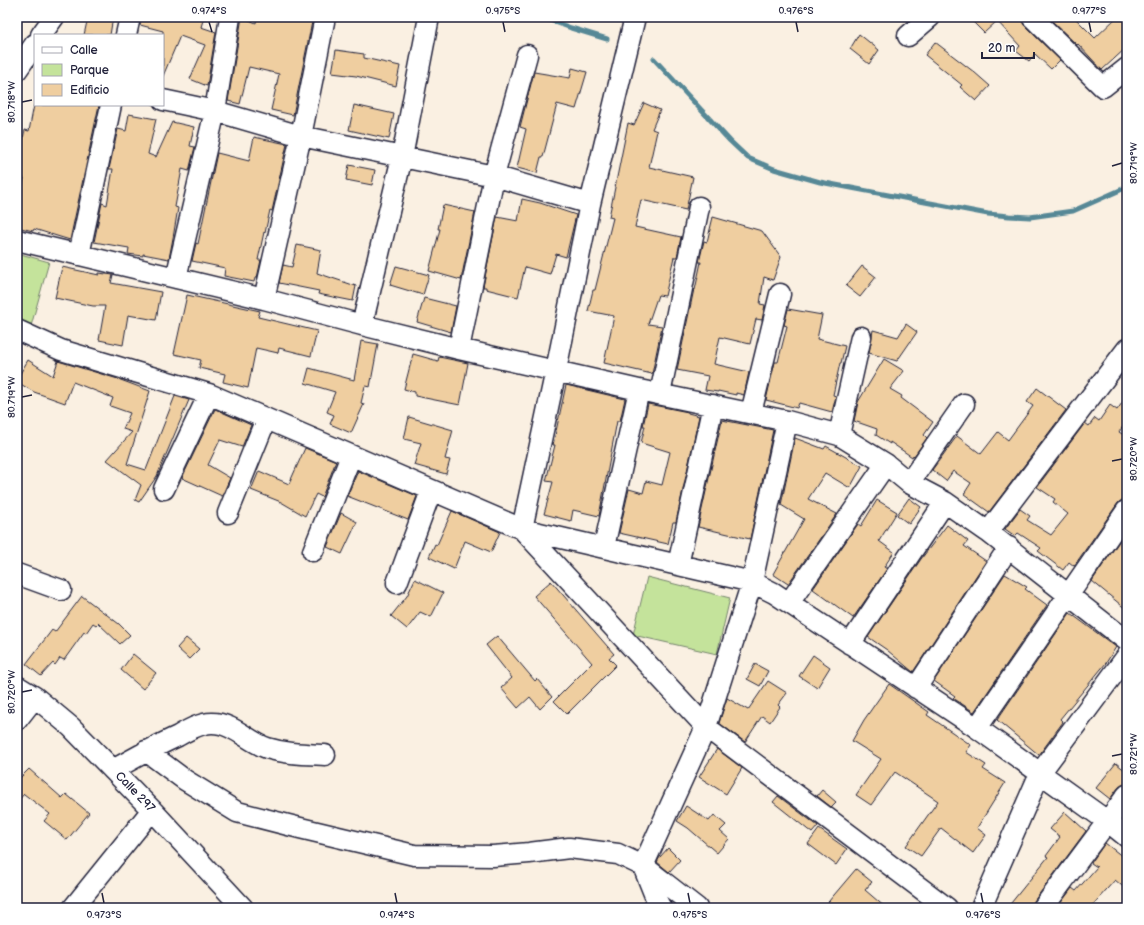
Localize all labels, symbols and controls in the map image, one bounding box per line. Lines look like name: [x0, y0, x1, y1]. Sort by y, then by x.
text: 0.974°S: [192, 5, 226, 17]
text: 0.975°S: [486, 5, 520, 17]
text: 0.976°S: [778, 5, 814, 17]
text: 0.977°S: [1072, 5, 1106, 17]
legend: [34, 34, 164, 106]
scale bar: [982, 34, 1034, 60]
text: 20 m: [988, 41, 1015, 56]
text: Calle: [70, 43, 98, 58]
text: Parque: [70, 63, 109, 78]
text: 80.718°W: [6, 81, 18, 123]
text: Edificio: [70, 83, 110, 98]
text: 80.719°W: [1128, 142, 1140, 184]
text: 80.719°W: [6, 376, 18, 418]
text: 80.720°W: [1128, 437, 1140, 481]
text: 80.720°W: [6, 670, 18, 714]
text: 80.721°W: [1128, 733, 1140, 775]
street label: Calle 297: [112, 768, 158, 816]
text: 0.973°S: [86, 909, 122, 921]
text: 0.974°S: [380, 909, 414, 921]
text: 0.975°S: [673, 909, 707, 921]
text: 0.976°S: [965, 909, 1001, 921]

